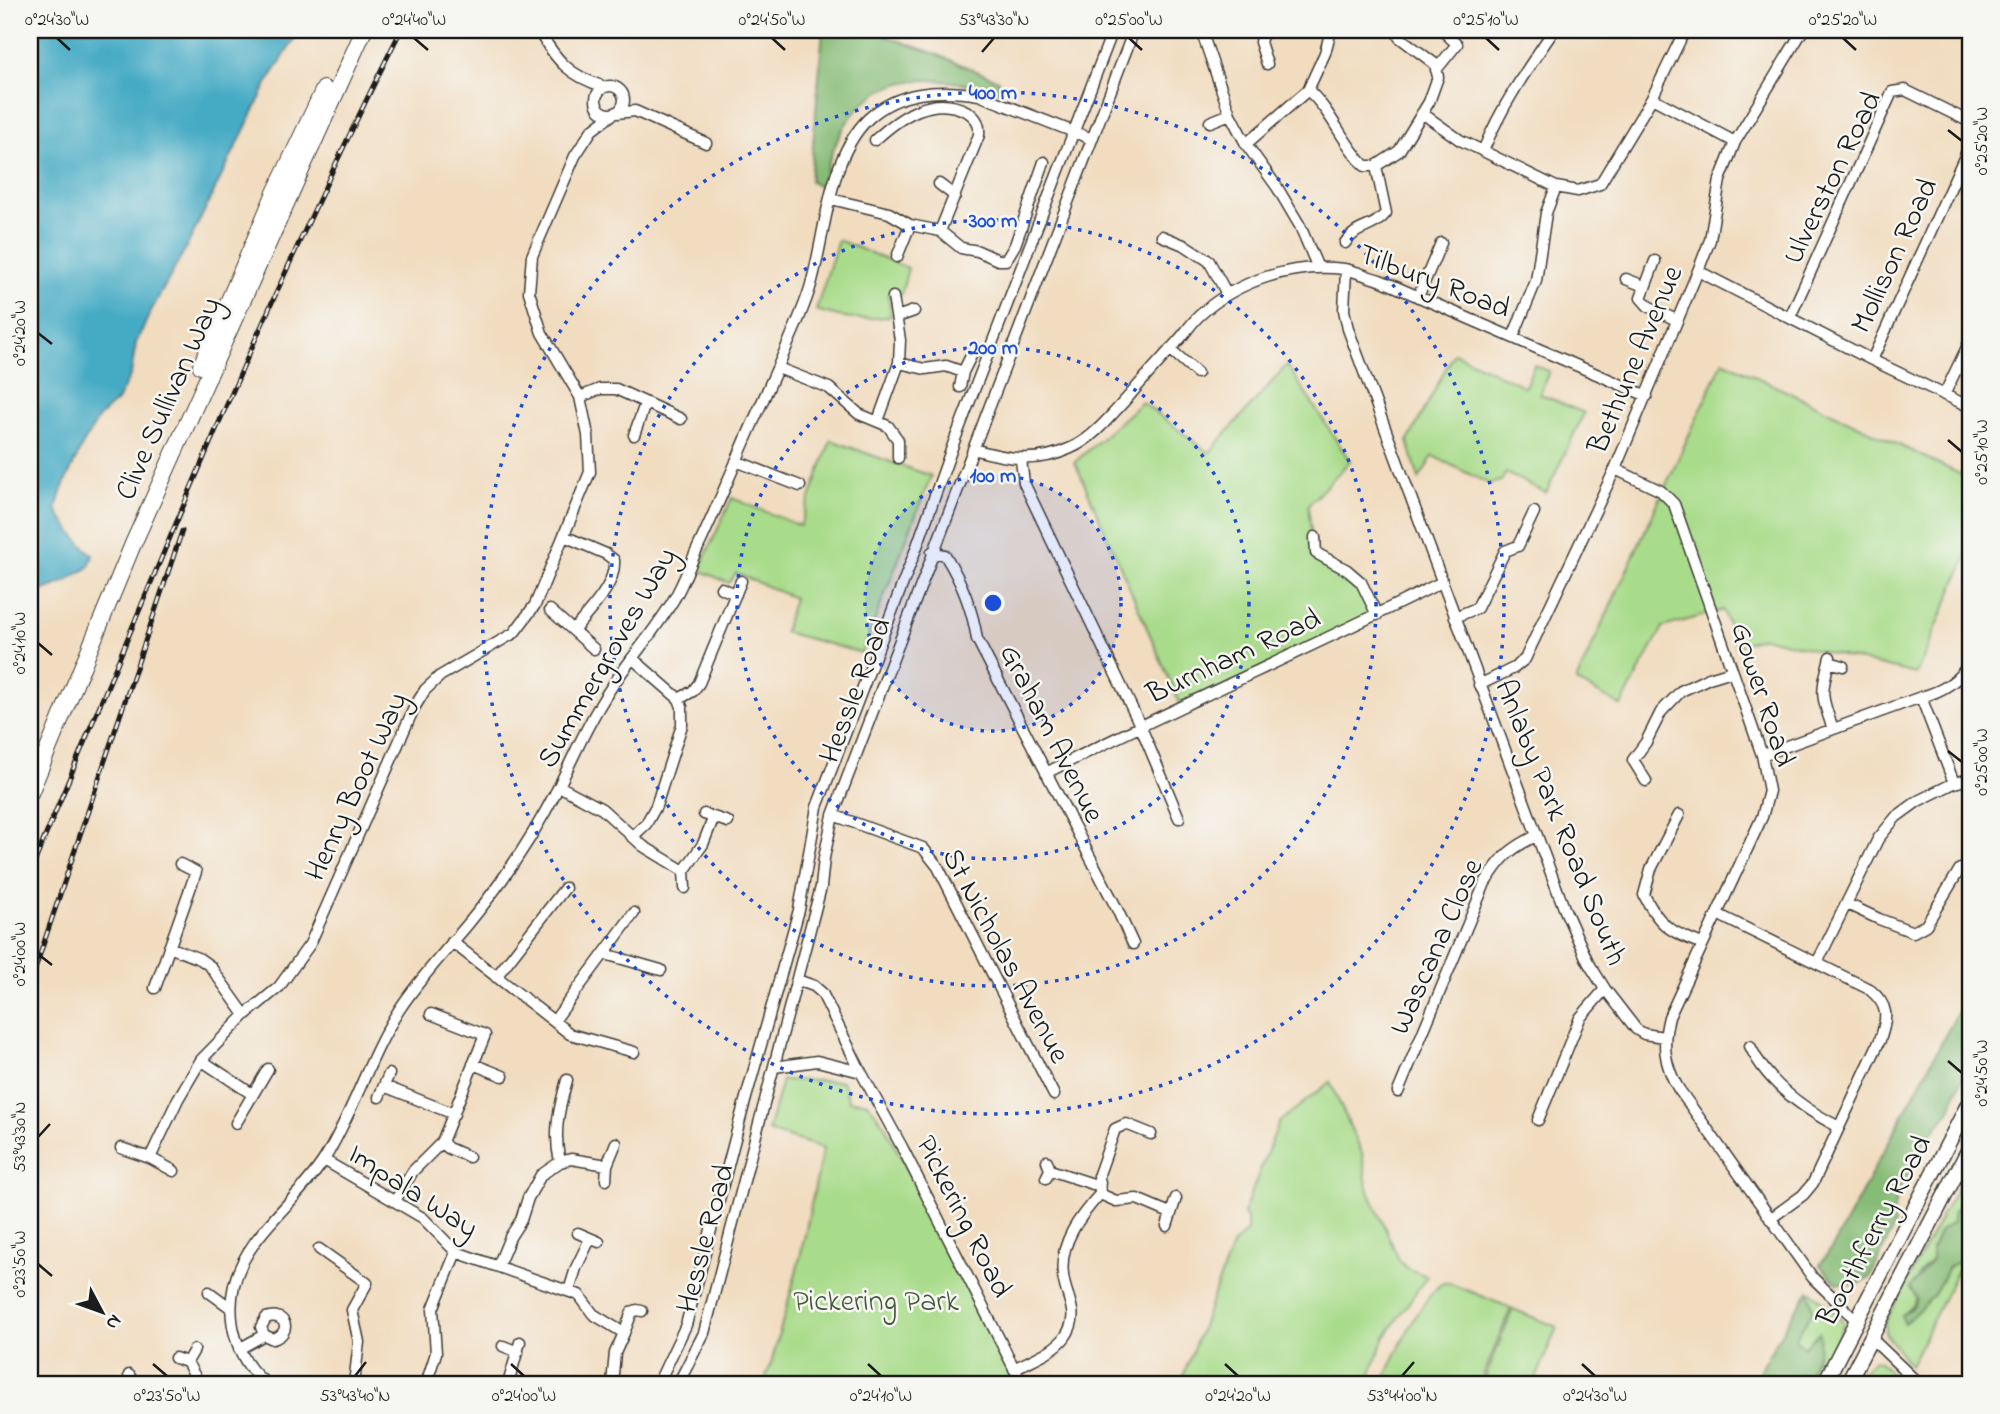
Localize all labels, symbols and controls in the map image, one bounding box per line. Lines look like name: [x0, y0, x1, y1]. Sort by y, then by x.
text: 0°24'30"W: [25, 8, 89, 34]
text: 0°24'40"W: [382, 8, 446, 34]
text: 0°24'50"W: [738, 8, 806, 34]
text: 53°43'30"N: [959, 8, 1029, 34]
text: 0°25'00"W: [1095, 8, 1163, 34]
text: 0°25'10"W: [1453, 8, 1519, 34]
text: 0°25'20"W: [1809, 8, 1877, 34]
text: 400 m: [969, 79, 1017, 109]
street label: Ulverston Road: [1773, 84, 1895, 272]
text: 0°25'20"W: [1970, 107, 1996, 175]
street label: Mollison Road: [1841, 171, 1951, 341]
text: 300 m: [968, 207, 1017, 237]
street label: Tilbury Road: [1352, 234, 1516, 332]
street label: Bethune Avenue: [1577, 259, 1696, 462]
street label: Clive Sullivan Way: [105, 291, 234, 508]
text: 0°24'20"W: [8, 300, 34, 366]
text: 200 m: [967, 334, 1018, 364]
text: 0°25'10"W: [1970, 419, 1996, 485]
text: 100 m: [970, 462, 1016, 492]
street label: Summergroves Way: [527, 540, 690, 777]
centre of rings: [981, 591, 1005, 615]
street label: Burnham Road: [1139, 598, 1329, 718]
text: 0°24'10"W: [8, 612, 34, 674]
street label: Hessle Road: [809, 612, 905, 770]
street label: Gower Road: [1717, 617, 1805, 773]
street label: Graham Avenue: [986, 637, 1114, 832]
street label: Anlaby Park Road South: [1482, 673, 1637, 973]
street label: Henry Boot Way: [295, 685, 421, 889]
text: 0°25'00"W: [1970, 728, 1996, 796]
street label: St Nicholas Avenue: [929, 841, 1080, 1073]
street label: Wascana Close: [1379, 852, 1496, 1042]
text: 0°24'00"W: [8, 922, 34, 986]
text: 0°24'50"W: [1970, 1039, 1996, 1107]
text: 53°43'30"N: [8, 1102, 34, 1172]
street label: Boothferry Road: [1806, 1128, 1945, 1336]
street label: Pickering Road: [903, 1129, 1022, 1306]
street label: Impala Way: [338, 1134, 486, 1251]
street label: Hessle Road: [666, 1159, 748, 1318]
text: 0°23'50"W: [8, 1230, 34, 1298]
north arrow: [66, 1278, 136, 1348]
park label: Pickering Park: [793, 1281, 960, 1325]
text: N: [98, 1308, 127, 1335]
text: 0°23'50"W: [133, 1384, 201, 1410]
text: 53°43'40"N: [320, 1384, 390, 1410]
text: 0°24'00"W: [492, 1384, 556, 1410]
text: 0°24'10"W: [850, 1384, 912, 1410]
text: 0°24'20"W: [1205, 1384, 1271, 1410]
text: 53°44'00"N: [1366, 1384, 1438, 1410]
text: 0°24'30"W: [1563, 1384, 1627, 1410]

